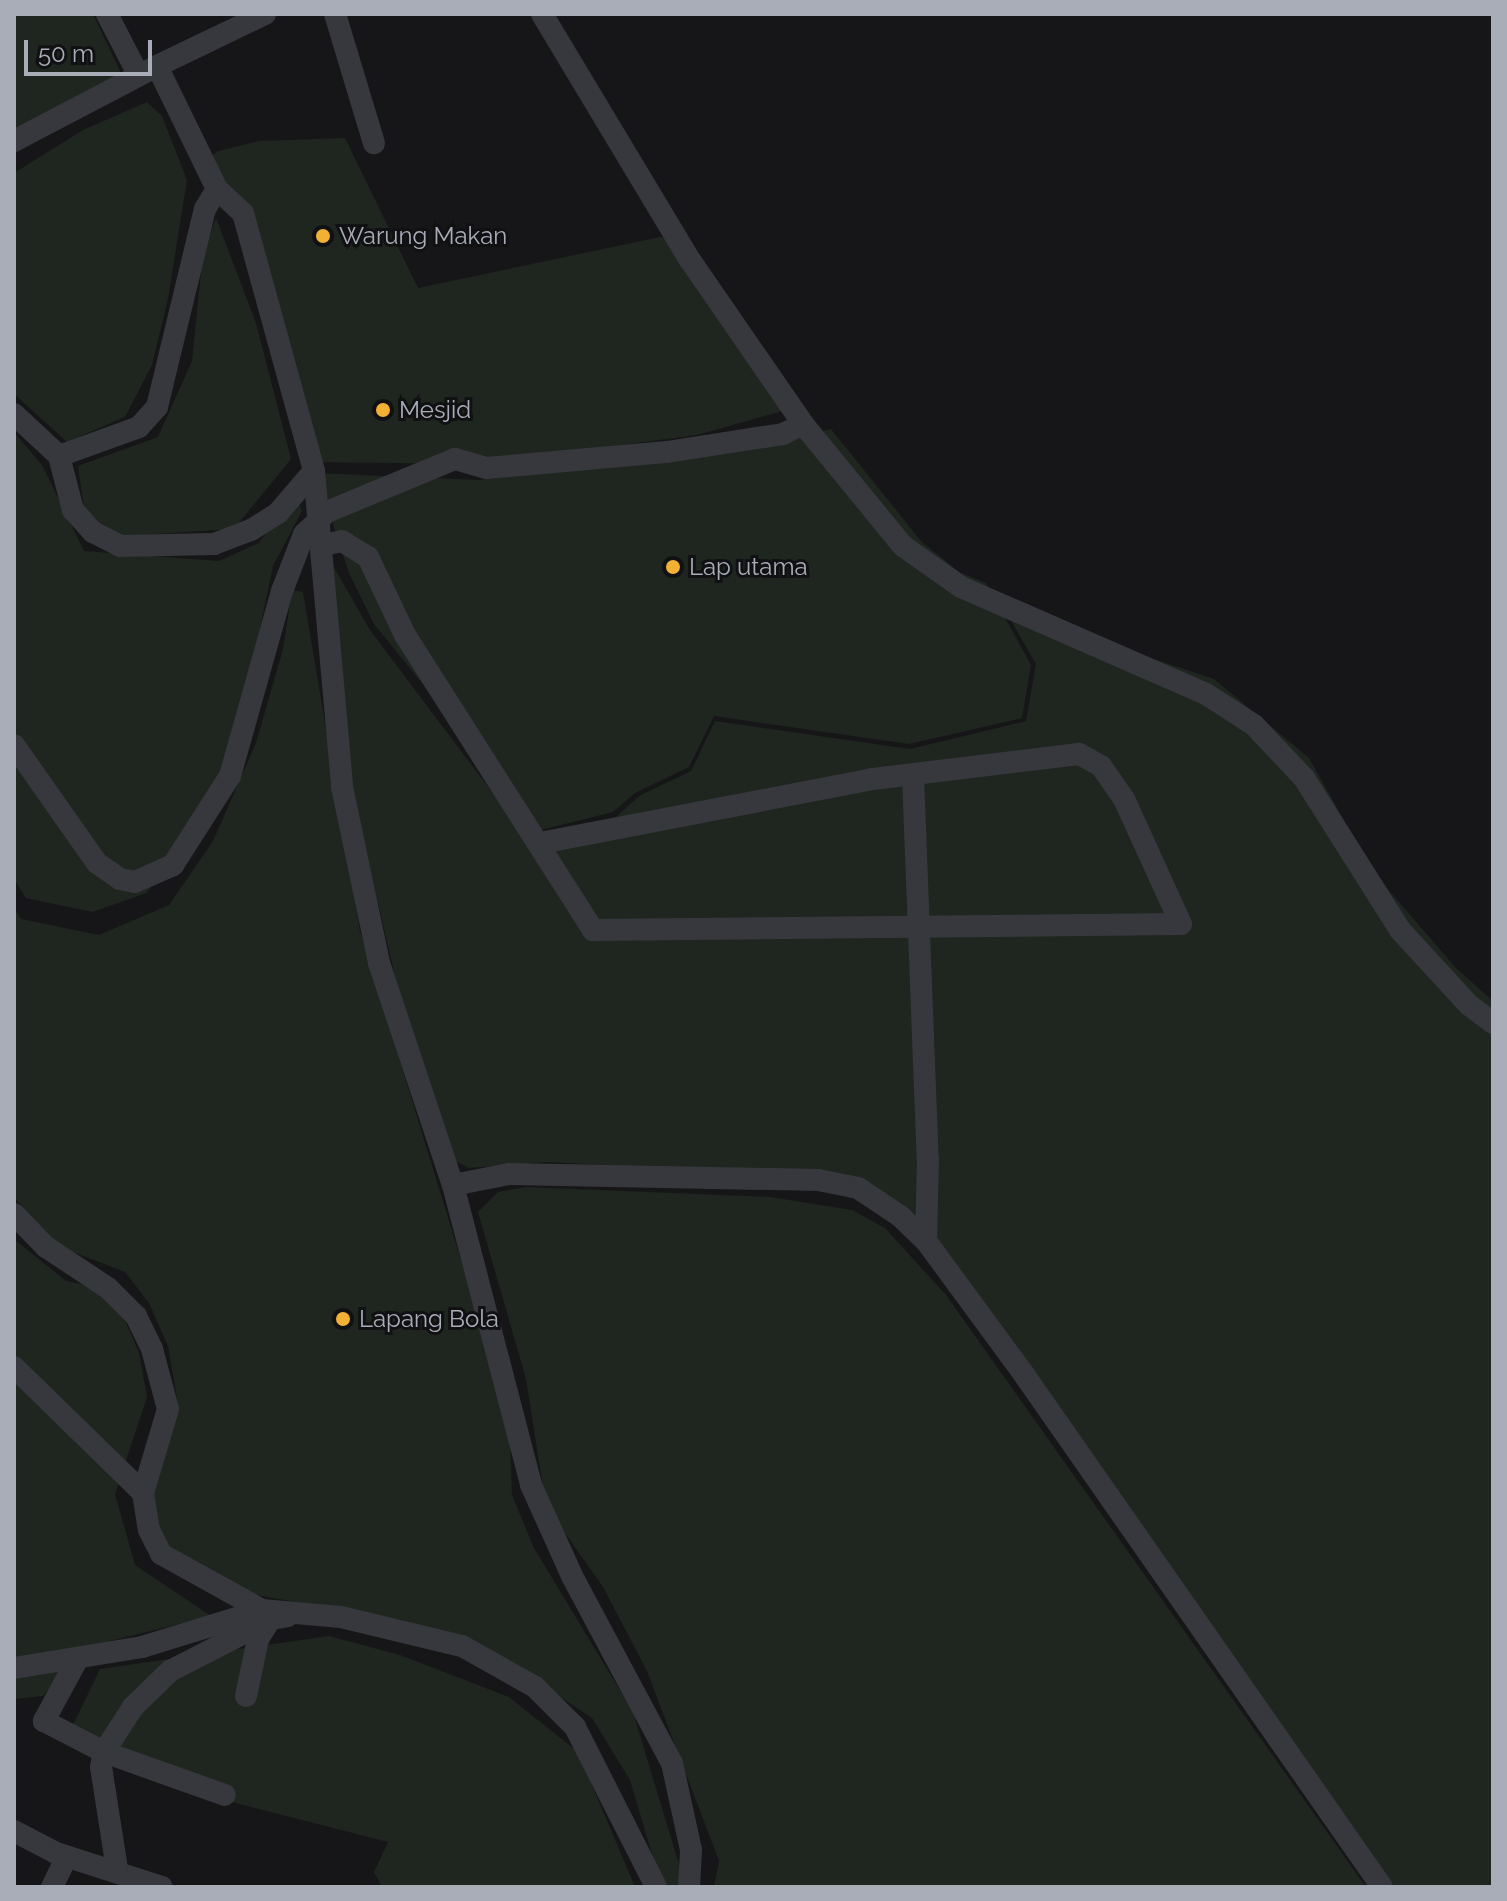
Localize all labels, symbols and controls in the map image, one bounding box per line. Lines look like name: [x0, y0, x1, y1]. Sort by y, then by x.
scale bar: [28, 24, 156, 74]
text: 50 m: [38, 39, 94, 68]
place label: Warung Makan: [339, 222, 507, 250]
marker: Warung Makan: [314, 227, 332, 245]
place label: Mesjid: [399, 396, 471, 424]
marker: Mesjid: [374, 401, 392, 419]
place label: Lap utama: [689, 553, 808, 581]
marker: Lap utama: [664, 558, 682, 576]
place label: Lapang Bola: [359, 1305, 499, 1333]
marker: Lapang Bola: [334, 1310, 352, 1328]

